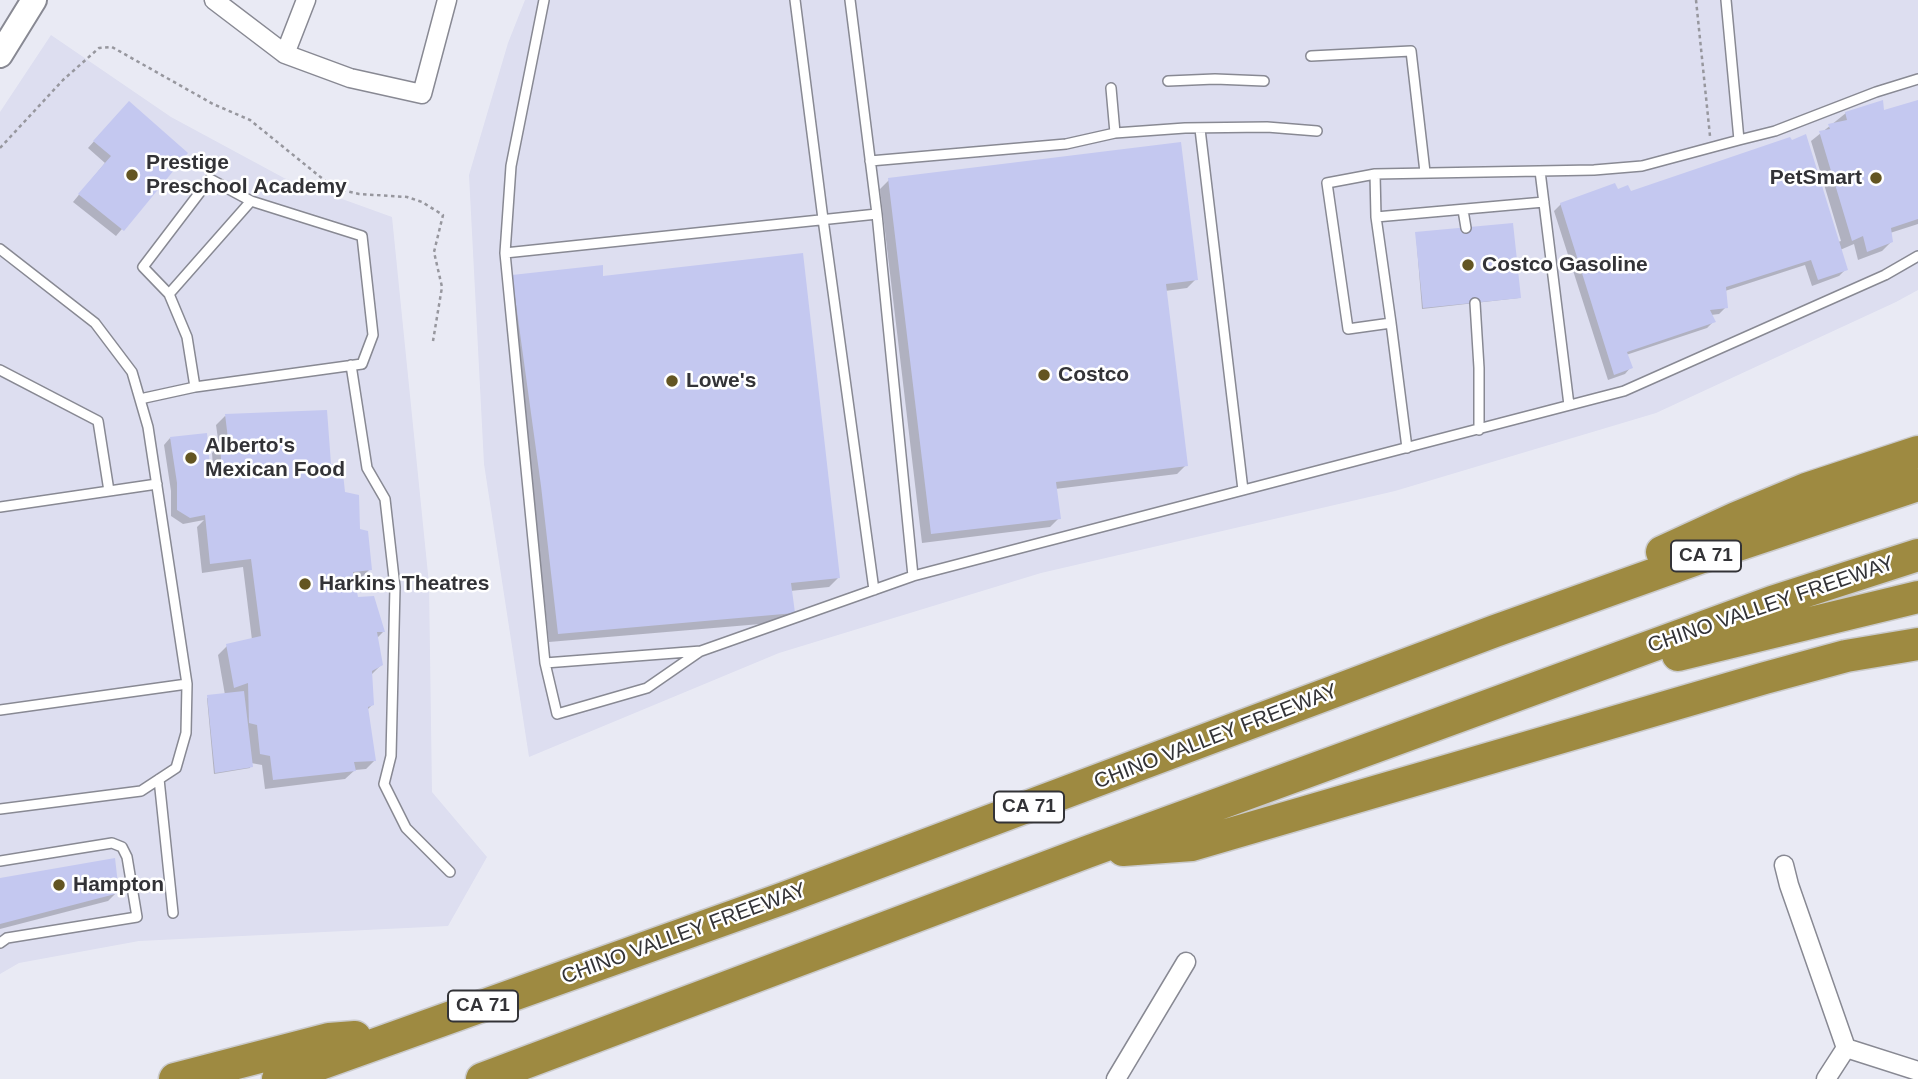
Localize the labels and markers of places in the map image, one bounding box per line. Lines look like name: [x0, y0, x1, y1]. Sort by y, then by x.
place label: Prestige Preschool Academy: [146, 150, 347, 200]
place label: PetSmart: [1770, 165, 1862, 191]
marker: Prestige Preschool Academy: [124, 167, 140, 183]
marker: PetSmart: [1868, 170, 1884, 186]
place label: Costco Gasoline: [1482, 252, 1648, 278]
marker: Costco Gasoline: [1460, 257, 1476, 273]
place label: Costco: [1058, 362, 1129, 388]
marker: Costco: [1036, 367, 1052, 383]
place label: Lowe's: [686, 368, 756, 394]
marker: Lowe's: [664, 373, 680, 389]
place label: Alberto's Mexican Food: [205, 433, 345, 483]
marker: Alberto's Mexican Food: [183, 450, 199, 466]
place label: Harkins Theatres: [319, 571, 489, 597]
marker: Harkins Theatres: [297, 576, 313, 592]
place label: Hampton: [73, 872, 164, 898]
marker: Hampton: [51, 877, 67, 893]

